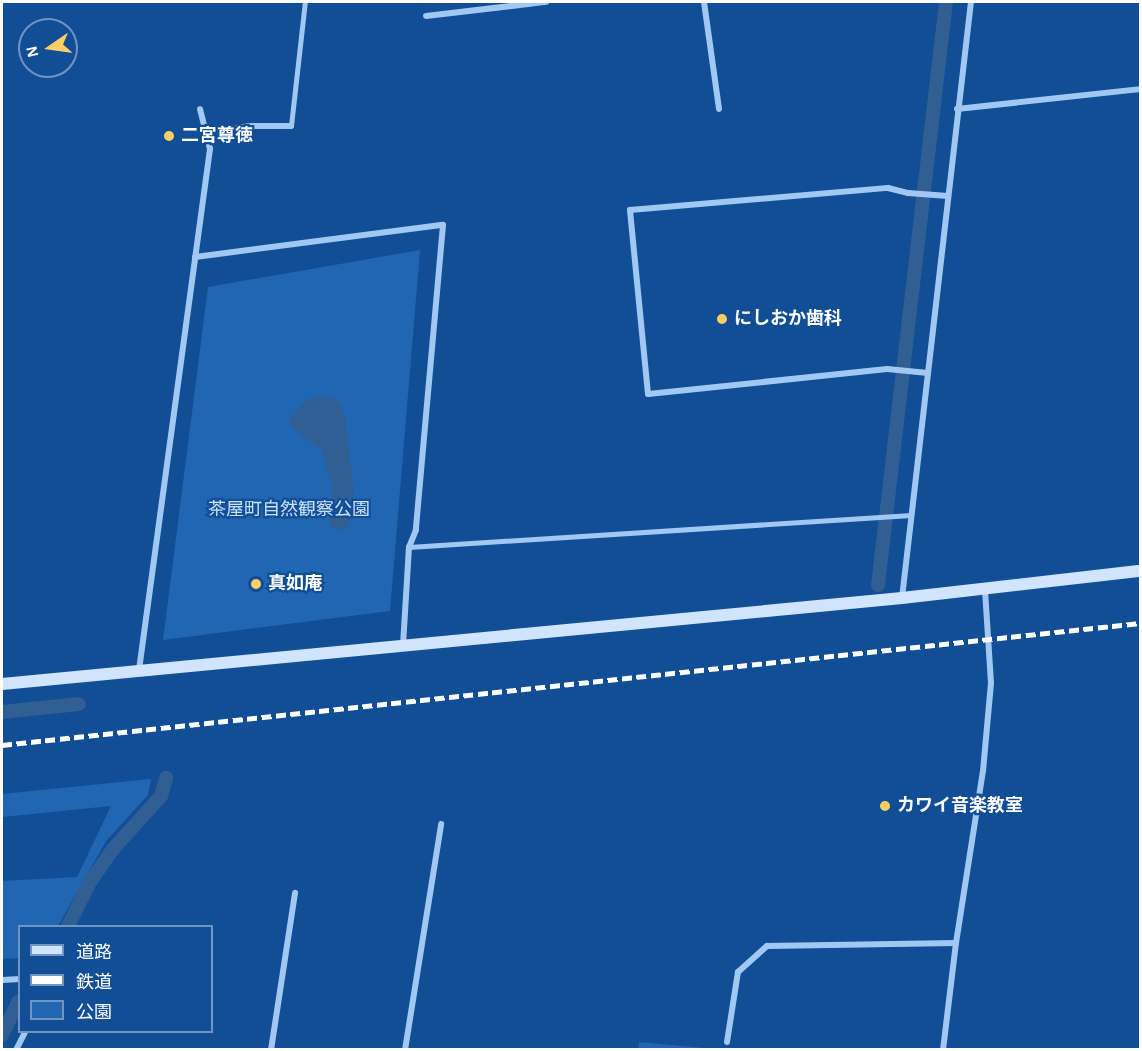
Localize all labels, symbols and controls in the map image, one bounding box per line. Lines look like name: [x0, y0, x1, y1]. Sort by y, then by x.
north arrow: [18, 18, 78, 78]
text: N: [23, 44, 41, 59]
place label: 二宮尊徳: [181, 125, 253, 147]
marker: 二宮尊徳: [162, 129, 176, 143]
place label: にしおか歯科: [734, 308, 842, 330]
marker: にしおか歯科: [715, 312, 729, 326]
park label: 茶屋町自然観察公園: [208, 499, 370, 521]
place label: 真如庵: [268, 573, 322, 595]
marker: 真如庵: [249, 577, 263, 591]
place label: カワイ音楽教室: [897, 795, 1023, 817]
marker: カワイ音楽教室: [878, 799, 892, 813]
legend: [18, 925, 213, 1033]
text: 道路: [76, 944, 112, 962]
text: 鉄道: [76, 974, 112, 992]
text: 公園: [76, 1004, 112, 1022]

